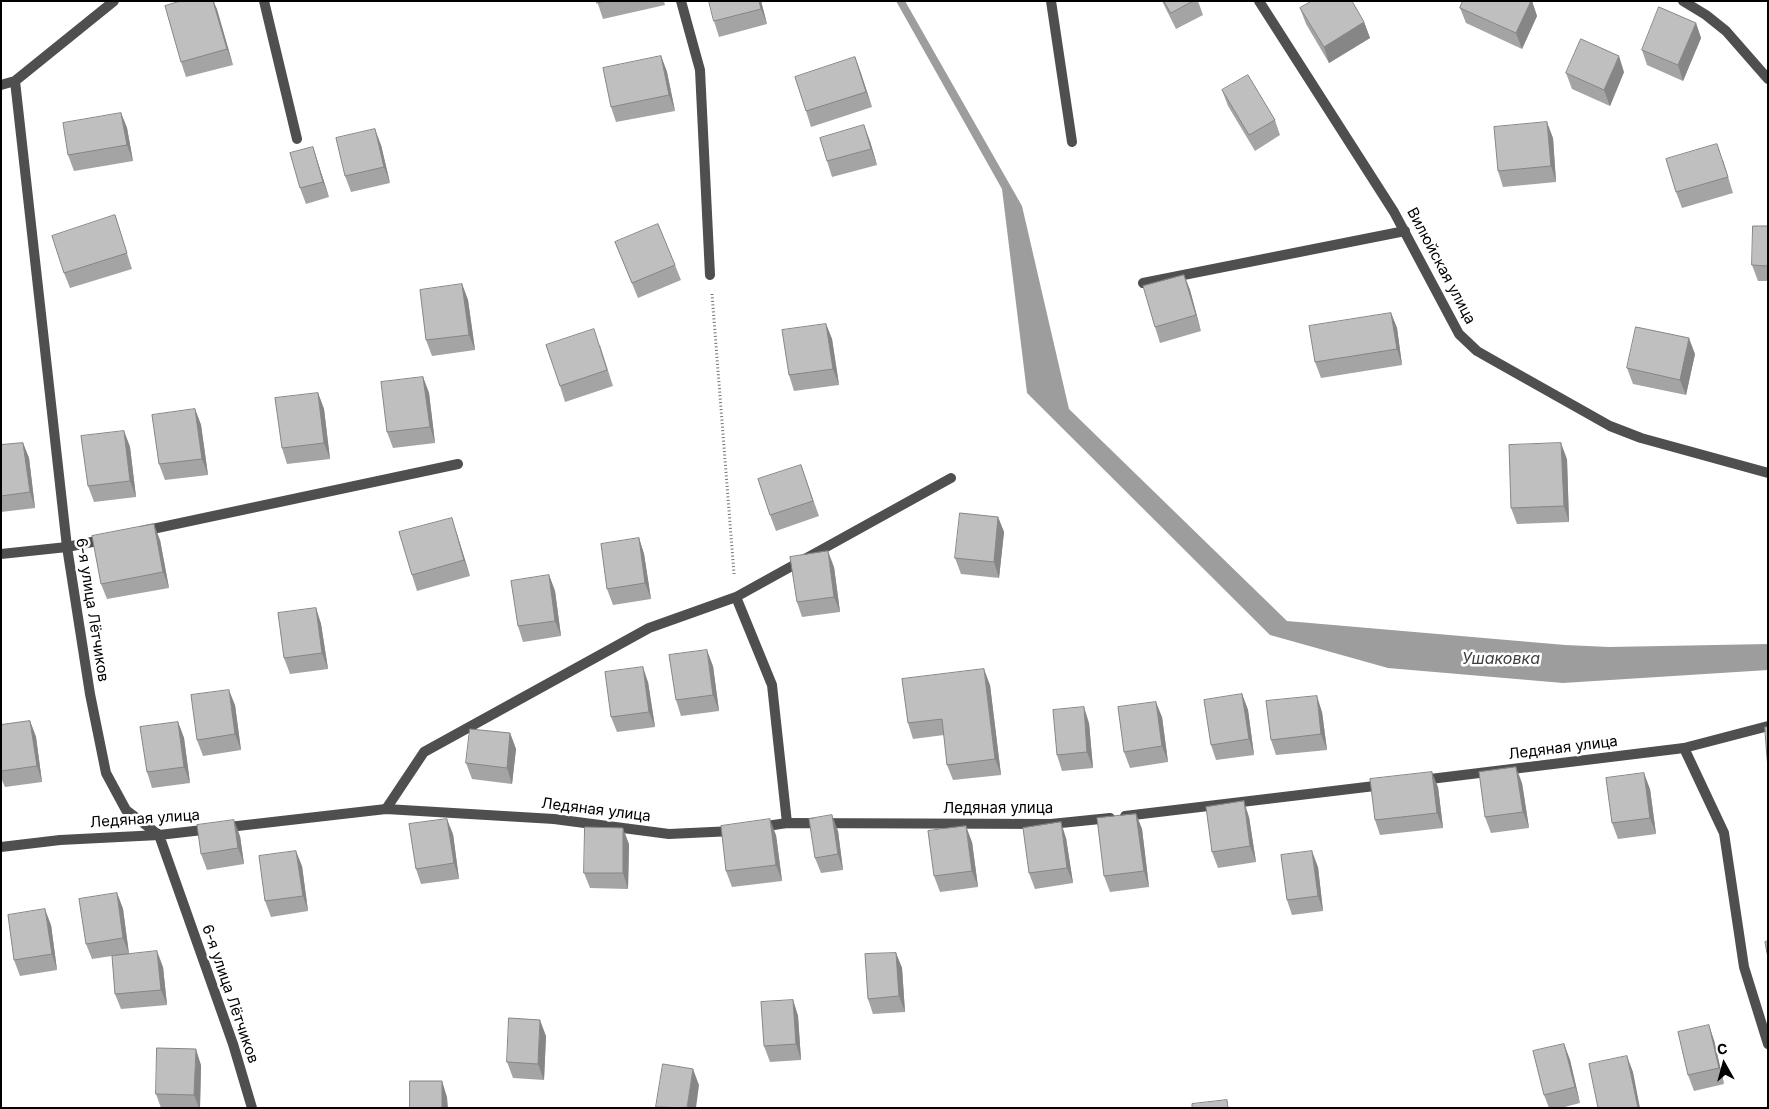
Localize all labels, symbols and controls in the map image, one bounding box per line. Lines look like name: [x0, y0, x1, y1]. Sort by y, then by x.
street label: Вилюйская улица: [1403, 205, 1479, 327]
street label: 6-я улица Лётчиков: [72, 537, 112, 683]
water label: Ушаковка: [1462, 649, 1540, 669]
street label: Ледяная улица: [1507, 732, 1619, 764]
street label: Ледяная улица: [540, 794, 652, 826]
street label: Ледяная улица: [943, 799, 1053, 817]
street label: Ледяная улица: [89, 806, 201, 832]
street label: 6-я улица Лётчиков: [198, 922, 262, 1066]
north arrow: [1699, 1039, 1749, 1089]
text: С: [1716, 1040, 1728, 1058]

